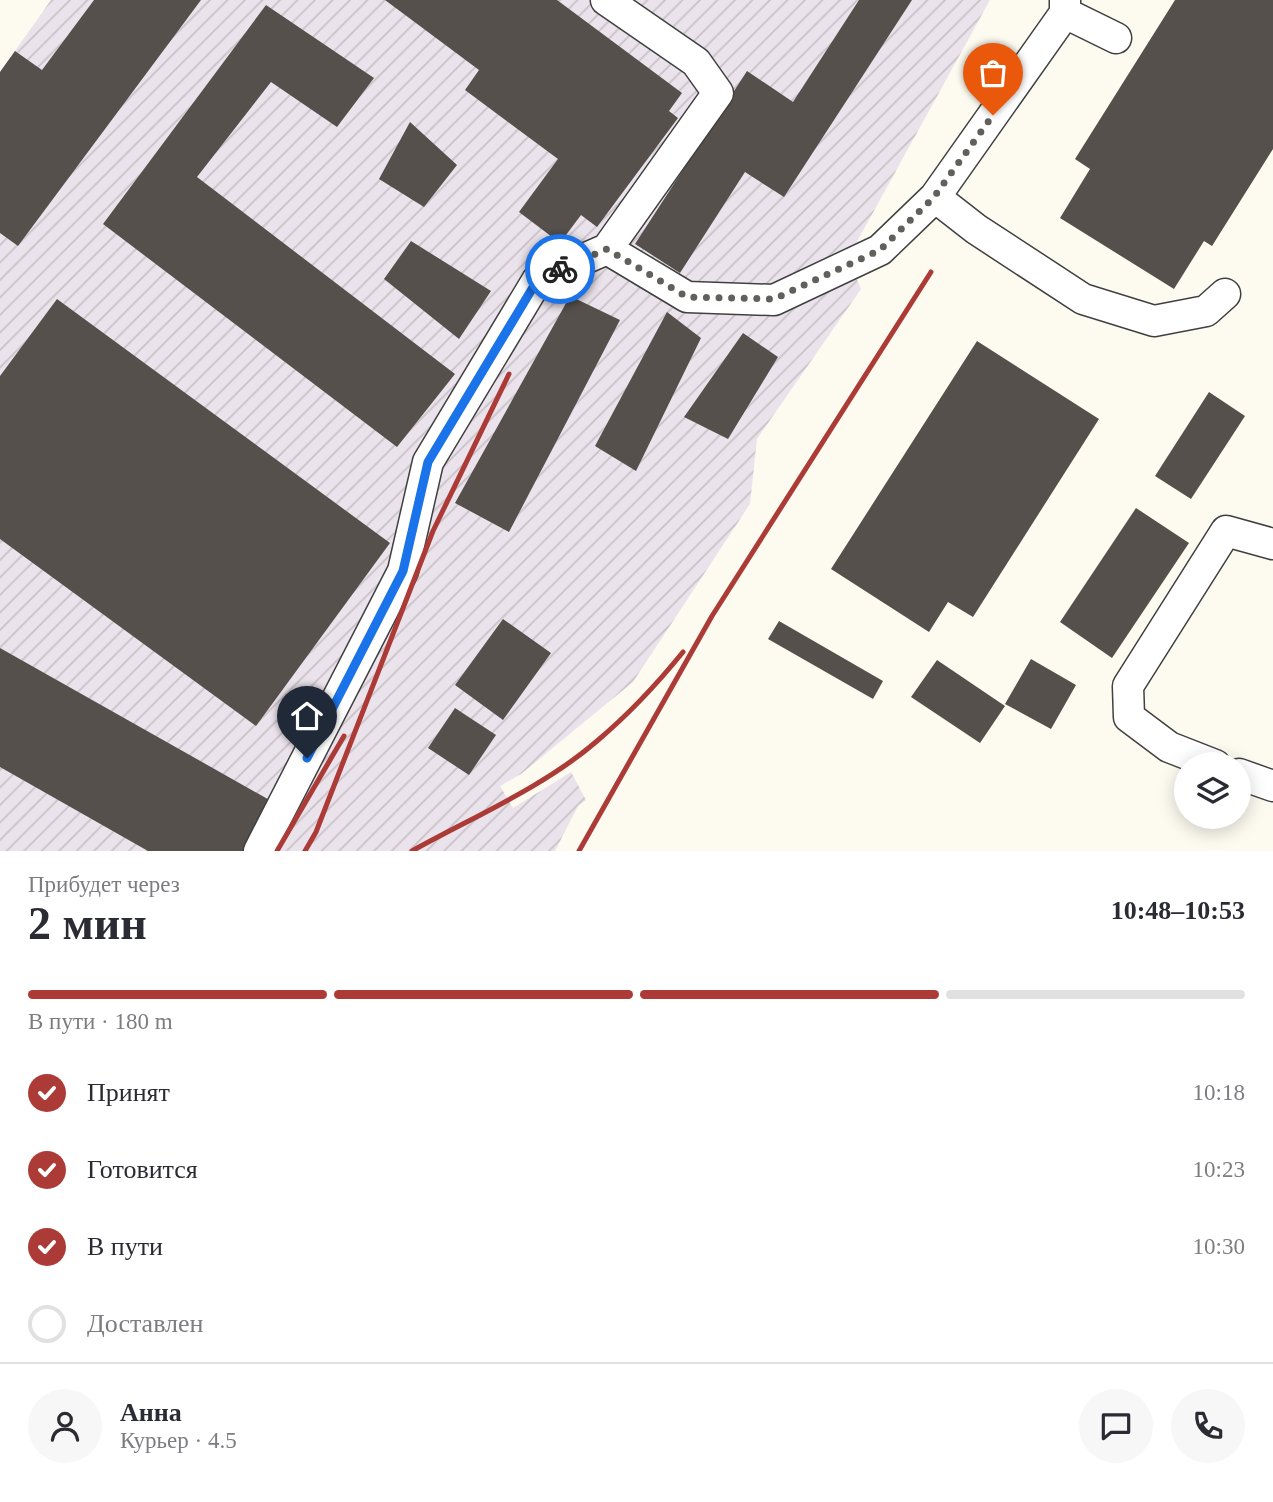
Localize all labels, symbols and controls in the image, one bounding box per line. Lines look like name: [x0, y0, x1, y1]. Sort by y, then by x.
pin: [963, 43, 1023, 115]
icon: bag: [974, 54, 1012, 92]
courier: [525, 234, 595, 304]
icon: bike: [541, 250, 579, 288]
pin: [277, 686, 337, 758]
icon: home: [288, 697, 326, 735]
map controls: [1174, 752, 1251, 829]
button: layers: [1174, 752, 1251, 829]
text: Прибудет через: [28, 872, 180, 897]
text: 10:48–10:53: [1111, 896, 1245, 925]
text: 2 мин: [28, 898, 147, 949]
text: В пути · 180 m: [28, 1009, 173, 1034]
icon: check: [28, 1074, 66, 1112]
text: Принят: [87, 1078, 170, 1107]
text: 10:18: [1193, 1080, 1245, 1105]
icon: check: [28, 1151, 66, 1189]
text: Готовится: [87, 1155, 198, 1184]
text: 10:23: [1193, 1157, 1245, 1182]
icon: check: [28, 1228, 66, 1266]
text: В пути: [87, 1232, 163, 1261]
text: 10:30: [1193, 1234, 1245, 1259]
text: Доставлен: [87, 1309, 204, 1338]
button: person: [28, 1389, 102, 1463]
button: chat: [1079, 1389, 1153, 1463]
button: phone: [1171, 1389, 1245, 1463]
text: Анна: [120, 1398, 182, 1427]
text: Курьер · 4.5: [120, 1428, 237, 1453]

